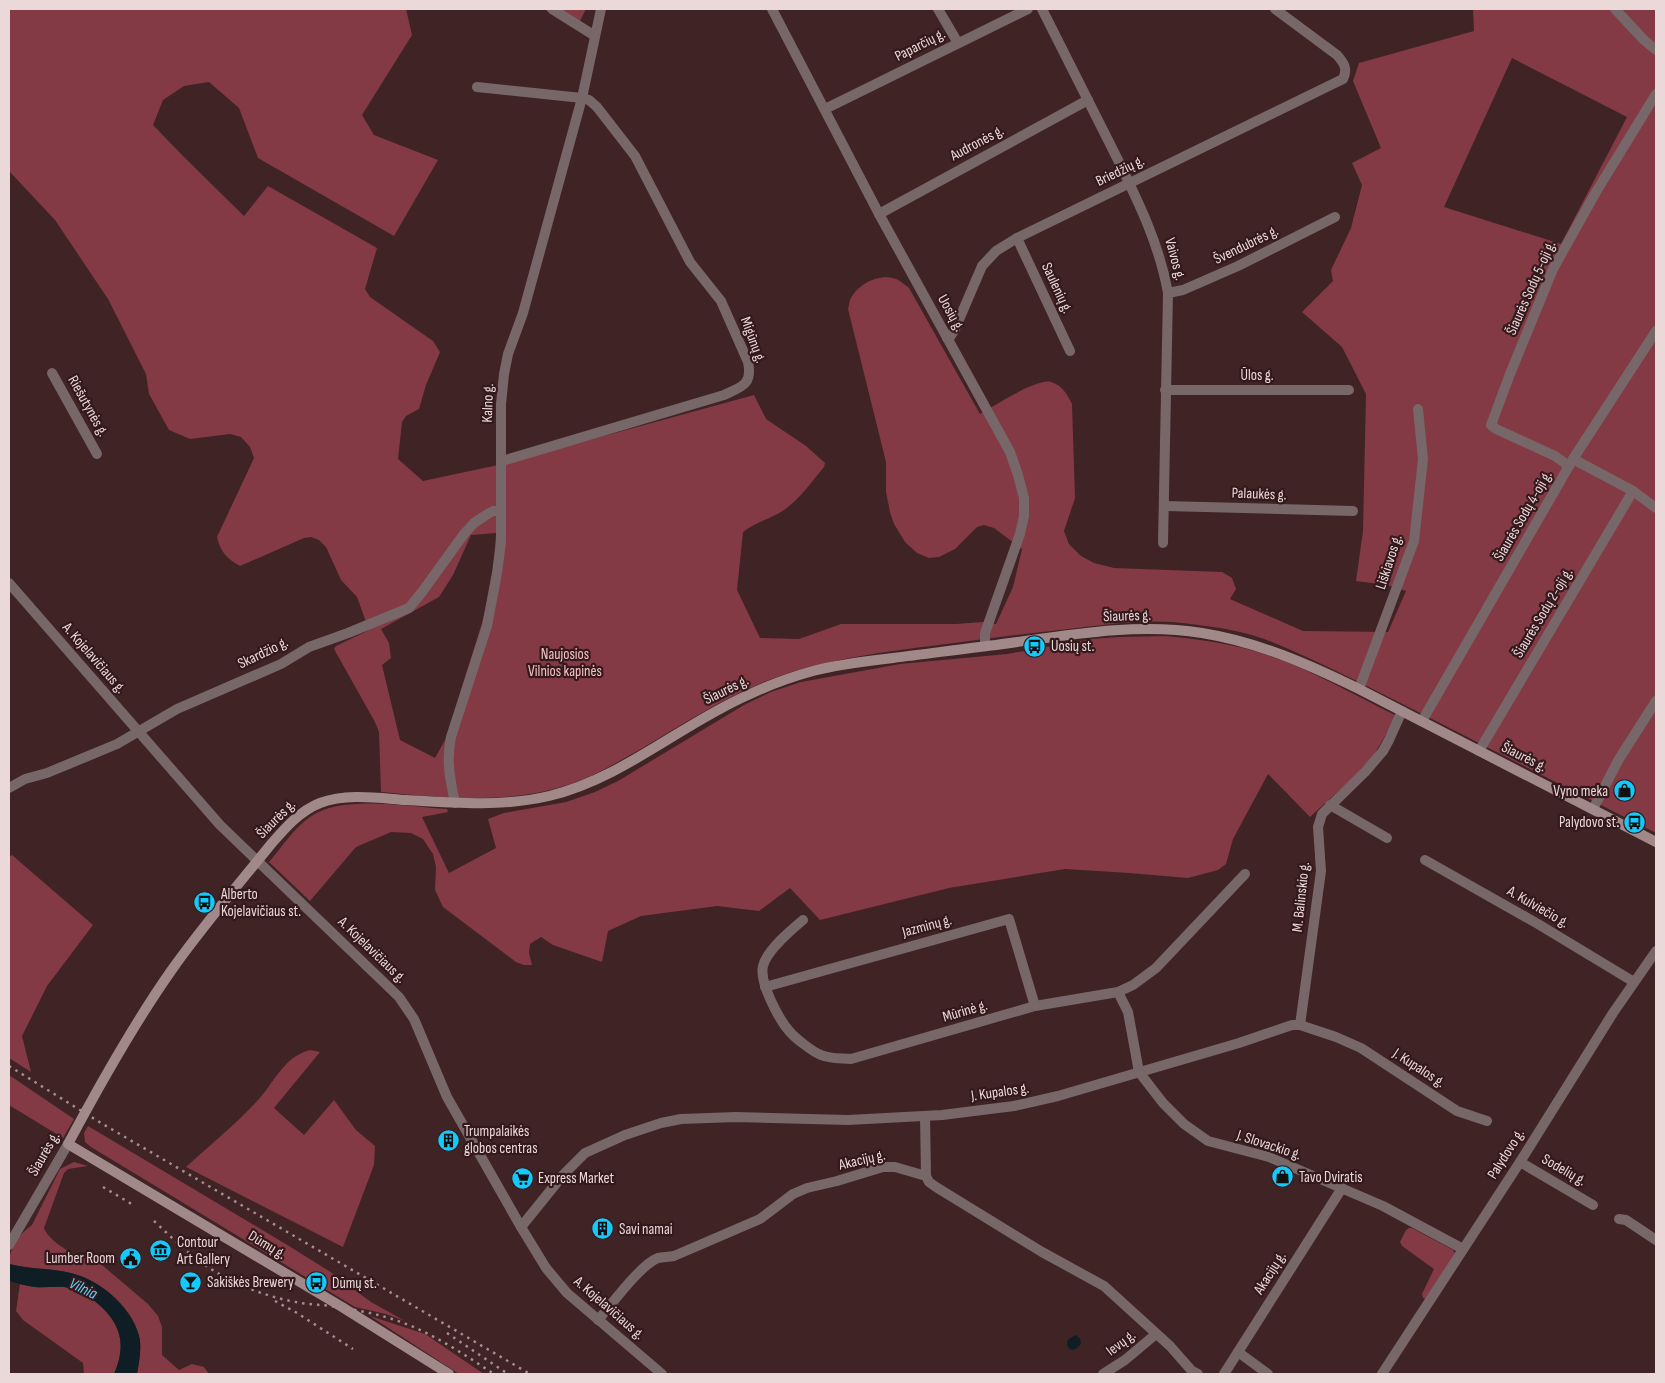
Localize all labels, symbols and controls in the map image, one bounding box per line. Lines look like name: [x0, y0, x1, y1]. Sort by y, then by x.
street label: Paparčių g.: [892, 24, 949, 66]
street label: Audronės g.: [946, 121, 1007, 166]
street label: Briedžių g.: [1093, 151, 1148, 191]
street label: Švendubrės g.: [1210, 221, 1282, 269]
street label: Vaivos g.: [1160, 236, 1190, 283]
street label: Šiaurės Sodų 5-oji g.: [1502, 238, 1560, 338]
street label: Saulenių g.: [1037, 260, 1077, 317]
street label: Uosių g.: [933, 291, 969, 335]
street label: Migūnų g.: [736, 314, 770, 366]
street label: Ūlos g.: [1240, 366, 1274, 385]
street label: Riešutynės g.: [63, 372, 113, 440]
street label: Kalno g.: [478, 383, 498, 423]
street label: Šiaurės Sodų 4-oji g.: [1489, 467, 1557, 565]
street label: Palaukės g.: [1231, 484, 1287, 504]
street label: Liškiavos g.: [1371, 532, 1407, 592]
street label: Šiaurės Sodų 2-oji g.: [1509, 565, 1577, 661]
street label: Šiaurės g.: [1103, 606, 1151, 626]
street label: A. Kojelavičiaus g.: [57, 618, 130, 697]
street label: Skardžio g.: [235, 633, 292, 673]
bus stop icon: Uosių st.: [1023, 634, 1047, 658]
place label: Uosių st.: [1051, 637, 1095, 656]
park label: Naujosios Vilnios kapinės: [528, 645, 602, 681]
street label: Šiaurės g.: [700, 671, 752, 709]
street label: Šiaurės g.: [1498, 738, 1550, 776]
shop icon: Vyno meka: [1612, 779, 1636, 803]
place label: Vyno meka: [1553, 782, 1608, 801]
street label: Šiaurės g.: [252, 795, 300, 843]
bus stop icon: Palydovo st.: [1623, 810, 1647, 834]
place label: Palydovo st.: [1559, 813, 1619, 832]
street label: M. Balinskio g.: [1288, 861, 1314, 933]
street label: A. Kulviečio g.: [1503, 881, 1572, 932]
place label: Alberto Kojelavičiaus st.: [220, 885, 301, 921]
bus stop icon: Alberto Kojelavičiaus st.: [193, 891, 217, 915]
street label: Jazminų g.: [899, 910, 954, 942]
street label: A. Kojelavičiaus g.: [333, 912, 410, 987]
street label: Mūrinė g.: [940, 995, 990, 1026]
street label: J. Kupalos g.: [1388, 1044, 1449, 1092]
street label: J. Kupalos g.: [969, 1078, 1030, 1106]
place label: Trumpalaikės globos centras: [464, 1122, 538, 1158]
street label: J. Slovackio g.: [1233, 1125, 1304, 1164]
street label: Palydovo g.: [1483, 1125, 1529, 1183]
street label: Šiaurės g.: [24, 1128, 64, 1180]
building icon: Trumpalaikės globos centras: [436, 1128, 460, 1152]
street label: Akacijų g.: [836, 1145, 887, 1175]
street label: Sodelių g.: [1538, 1150, 1590, 1190]
shop icon: Tavo Dviratis: [1271, 1165, 1295, 1189]
supermarket icon: Express Market: [510, 1166, 534, 1190]
place label: Tavo Dviratis: [1299, 1168, 1363, 1187]
place label: Express Market: [538, 1169, 615, 1188]
building icon: Savi namai: [591, 1217, 615, 1241]
place label: Savi namai: [619, 1220, 673, 1239]
street label: Dūmų g.: [245, 1226, 289, 1264]
place label: Contour Art Gallery: [176, 1233, 230, 1269]
museum icon: Contour Art Gallery: [149, 1239, 173, 1263]
public building icon: Lumber Room: [119, 1246, 143, 1270]
street label: Akacijų g.: [1249, 1248, 1291, 1299]
place label: Lumber Room: [46, 1249, 115, 1268]
bar icon: Sakiškės Brewery: [179, 1270, 203, 1294]
bus stop icon: Dūmų st.: [304, 1271, 328, 1295]
street label: A. Kojelavičiaus g.: [569, 1271, 648, 1344]
place label: Sakiškės Brewery: [207, 1273, 294, 1292]
water label: Vilnia: [66, 1274, 101, 1304]
place label: Dūmų st.: [332, 1274, 377, 1293]
street label: Ievų g.: [1102, 1326, 1140, 1360]

